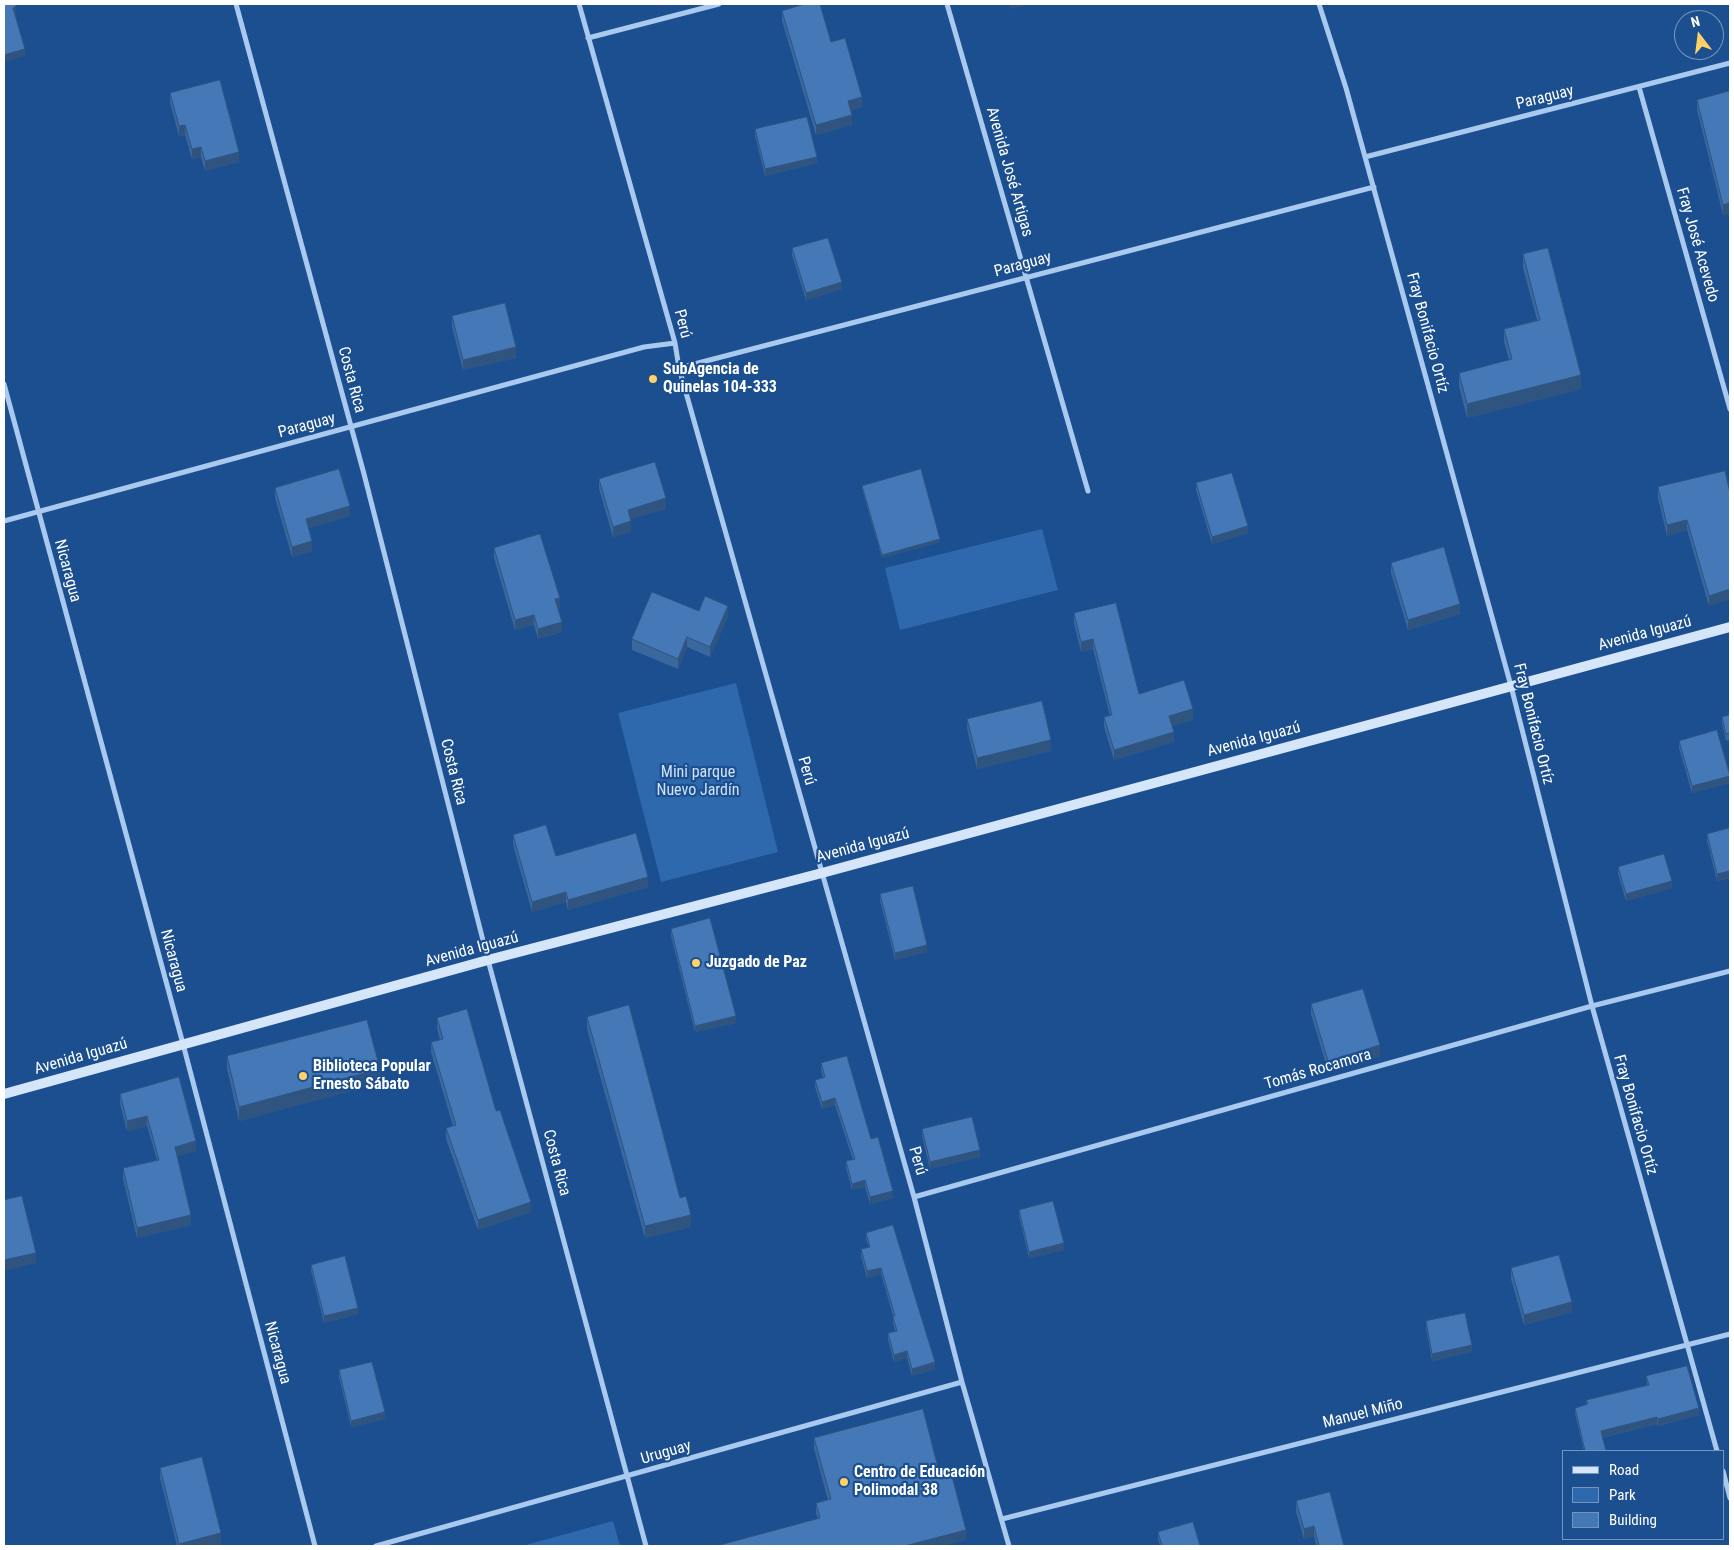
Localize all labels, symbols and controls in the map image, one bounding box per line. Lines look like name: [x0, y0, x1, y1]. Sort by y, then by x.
north arrow: [1674, 10, 1724, 60]
text: N: [1689, 13, 1702, 30]
street label: Paraguay: [1514, 82, 1576, 114]
street label: Avenida José Artigas: [981, 105, 1037, 239]
street label: Fray José Acevedo: [1671, 185, 1723, 305]
street label: Paraguay: [992, 248, 1054, 282]
street label: Fray Bonifacio Ortíz: [1402, 271, 1452, 395]
street label: Perú: [669, 308, 695, 340]
street label: Costa Rica: [333, 345, 369, 415]
place label: SubAgencia de Quinelas 104-333: [663, 360, 777, 398]
marker: SubAgencia de Quinelas 104-333: [647, 373, 659, 385]
street label: Paraguay: [276, 409, 338, 443]
street label: Nicaragua: [49, 538, 85, 604]
street label: Avenida Iguazú: [1596, 612, 1694, 656]
street label: Fray Bonifacio Ortíz: [1509, 662, 1557, 786]
street label: Avenida Iguazú: [1205, 718, 1303, 762]
street label: Costa Rica: [435, 737, 471, 807]
street label: Perú: [793, 754, 819, 788]
park label: Mini parque Nuevo Jardín: [656, 763, 740, 801]
street label: Avenida Iguazú: [814, 824, 912, 868]
street label: Nicaragua: [155, 928, 191, 994]
street label: Avenida Iguazú: [423, 928, 521, 972]
place label: Juzgado de Paz: [706, 953, 807, 973]
marker: Juzgado de Paz: [690, 957, 702, 969]
street label: Avenida Iguazú: [32, 1035, 130, 1079]
street label: Tomás Rocamora: [1262, 1046, 1374, 1094]
street label: Fray Bonifacio Ortíz: [1609, 1053, 1661, 1177]
place label: Biblioteca Popular Ernesto Sábato: [313, 1057, 431, 1095]
marker: Biblioteca Popular Ernesto Sábato: [297, 1070, 309, 1082]
street label: Costa Rica: [538, 1128, 574, 1198]
street label: Perú: [904, 1144, 930, 1178]
street label: Nicaragua: [259, 1320, 295, 1386]
street label: Manuel Miño: [1321, 1395, 1405, 1433]
street label: Uruguay: [639, 1437, 693, 1469]
legend: [1562, 1450, 1724, 1540]
text: Road: [1609, 1461, 1639, 1479]
place label: Centro de Educación Polimodal 38: [854, 1463, 985, 1501]
marker: Centro de Educación Polimodal 38: [838, 1476, 850, 1488]
text: Park: [1609, 1486, 1636, 1504]
text: Building: [1609, 1511, 1657, 1529]

